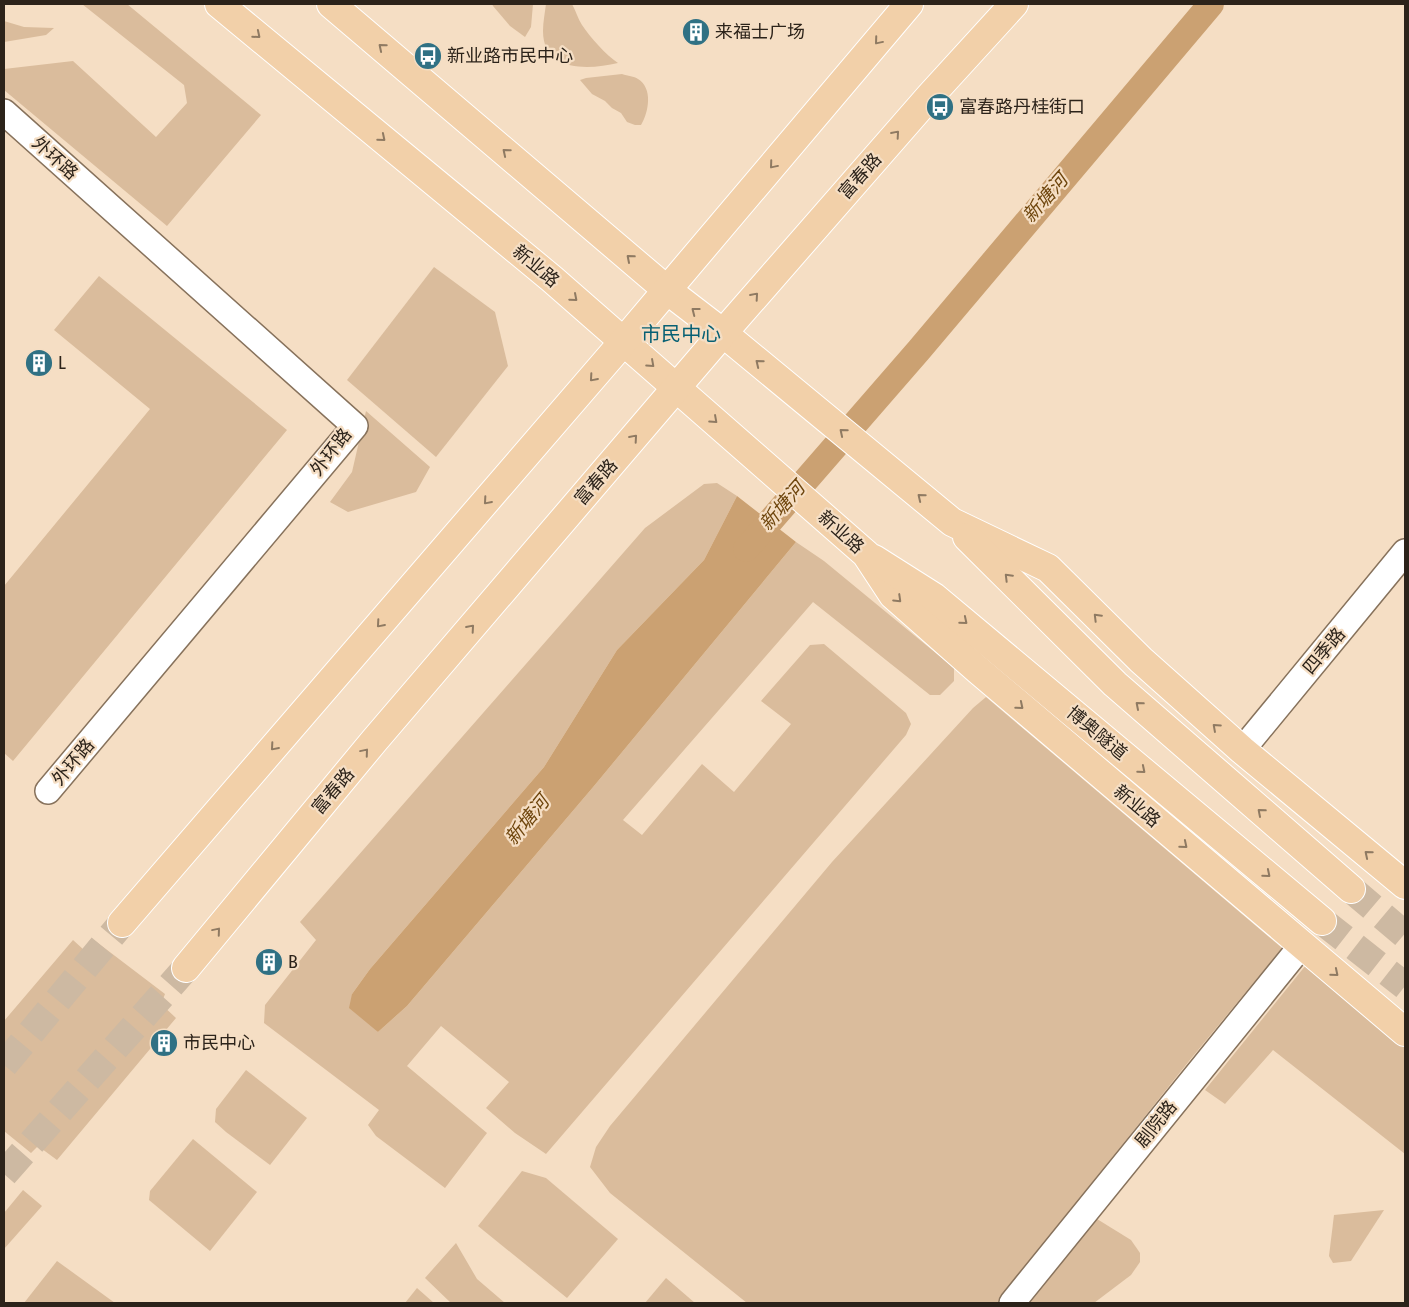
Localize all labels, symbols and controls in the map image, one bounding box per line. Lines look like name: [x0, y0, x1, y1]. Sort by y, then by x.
building icon: 来福士广场: [681, 17, 711, 47]
place label: 来福士广场: [715, 21, 805, 43]
one-way arrow: [251, 29, 260, 37]
one-way arrow: [875, 35, 884, 44]
bus stop icon: 新业路市民中心: [413, 41, 443, 71]
one-way arrow: [379, 44, 388, 53]
place label: 新业路市民中心: [447, 45, 573, 67]
bus stop icon: 富春路丹桂街口: [925, 92, 955, 122]
place label: 富春路丹桂街口: [959, 96, 1085, 118]
one-way arrow: [890, 131, 899, 140]
street label: 外环路: [28, 132, 82, 184]
one-way arrow: [376, 133, 385, 141]
street label: 富春路: [834, 148, 886, 204]
one-way arrow: [503, 149, 512, 158]
one-way arrow: [769, 159, 778, 168]
water label: 新塘河: [1018, 166, 1075, 227]
street label: 新业路: [508, 240, 564, 292]
one-way arrow: [626, 254, 635, 263]
one-way arrow: [569, 292, 578, 301]
one-way arrow: [750, 293, 759, 302]
one-way arrow: [692, 309, 701, 317]
district label: 市民中心: [641, 322, 721, 346]
building icon: L: [24, 348, 54, 378]
place label: L: [58, 352, 66, 374]
one-way arrow: [645, 359, 654, 368]
one-way arrow: [756, 359, 765, 368]
one-way arrow: [590, 372, 598, 381]
one-way arrow: [708, 414, 717, 423]
street label: 外环路: [306, 424, 356, 480]
one-way arrow: [839, 429, 848, 438]
one-way arrow: [628, 435, 637, 444]
street label: 富春路: [570, 454, 622, 510]
water label: 新塘河: [755, 474, 812, 535]
one-way arrow: [918, 494, 927, 503]
one-way arrow: [484, 495, 492, 504]
street label: 新业路: [814, 506, 868, 558]
one-way arrow: [1004, 574, 1013, 583]
one-way arrow: [892, 593, 901, 602]
one-way arrow: [1094, 614, 1103, 623]
one-way arrow: [958, 616, 967, 625]
one-way arrow: [378, 618, 386, 627]
street label: 四季路: [1298, 623, 1350, 679]
one-way arrow: [465, 625, 474, 634]
one-way arrow: [1014, 700, 1023, 709]
street label: 博奥隧道: [1062, 701, 1132, 765]
one-way arrow: [1135, 702, 1144, 711]
one-way arrow: [1213, 724, 1222, 733]
street label: 外环路: [47, 734, 99, 790]
one-way arrow: [271, 741, 280, 750]
one-way arrow: [360, 748, 369, 757]
street label: 富春路: [307, 763, 359, 819]
one-way arrow: [1136, 764, 1145, 773]
street label: 新业路: [1109, 780, 1165, 832]
water label: 新塘河: [500, 788, 556, 849]
one-way arrow: [1258, 808, 1267, 817]
one-way arrow: [1178, 839, 1187, 848]
one-way arrow: [1364, 851, 1373, 860]
one-way arrow: [1261, 869, 1270, 878]
one-way arrow: [212, 927, 221, 936]
building icon: B: [254, 947, 284, 977]
place label: B: [288, 951, 298, 973]
one-way arrow: [1329, 967, 1338, 976]
building icon: 市民中心: [149, 1028, 179, 1058]
place label: 市民中心: [183, 1032, 255, 1054]
street label: 剧院路: [1130, 1096, 1182, 1152]

